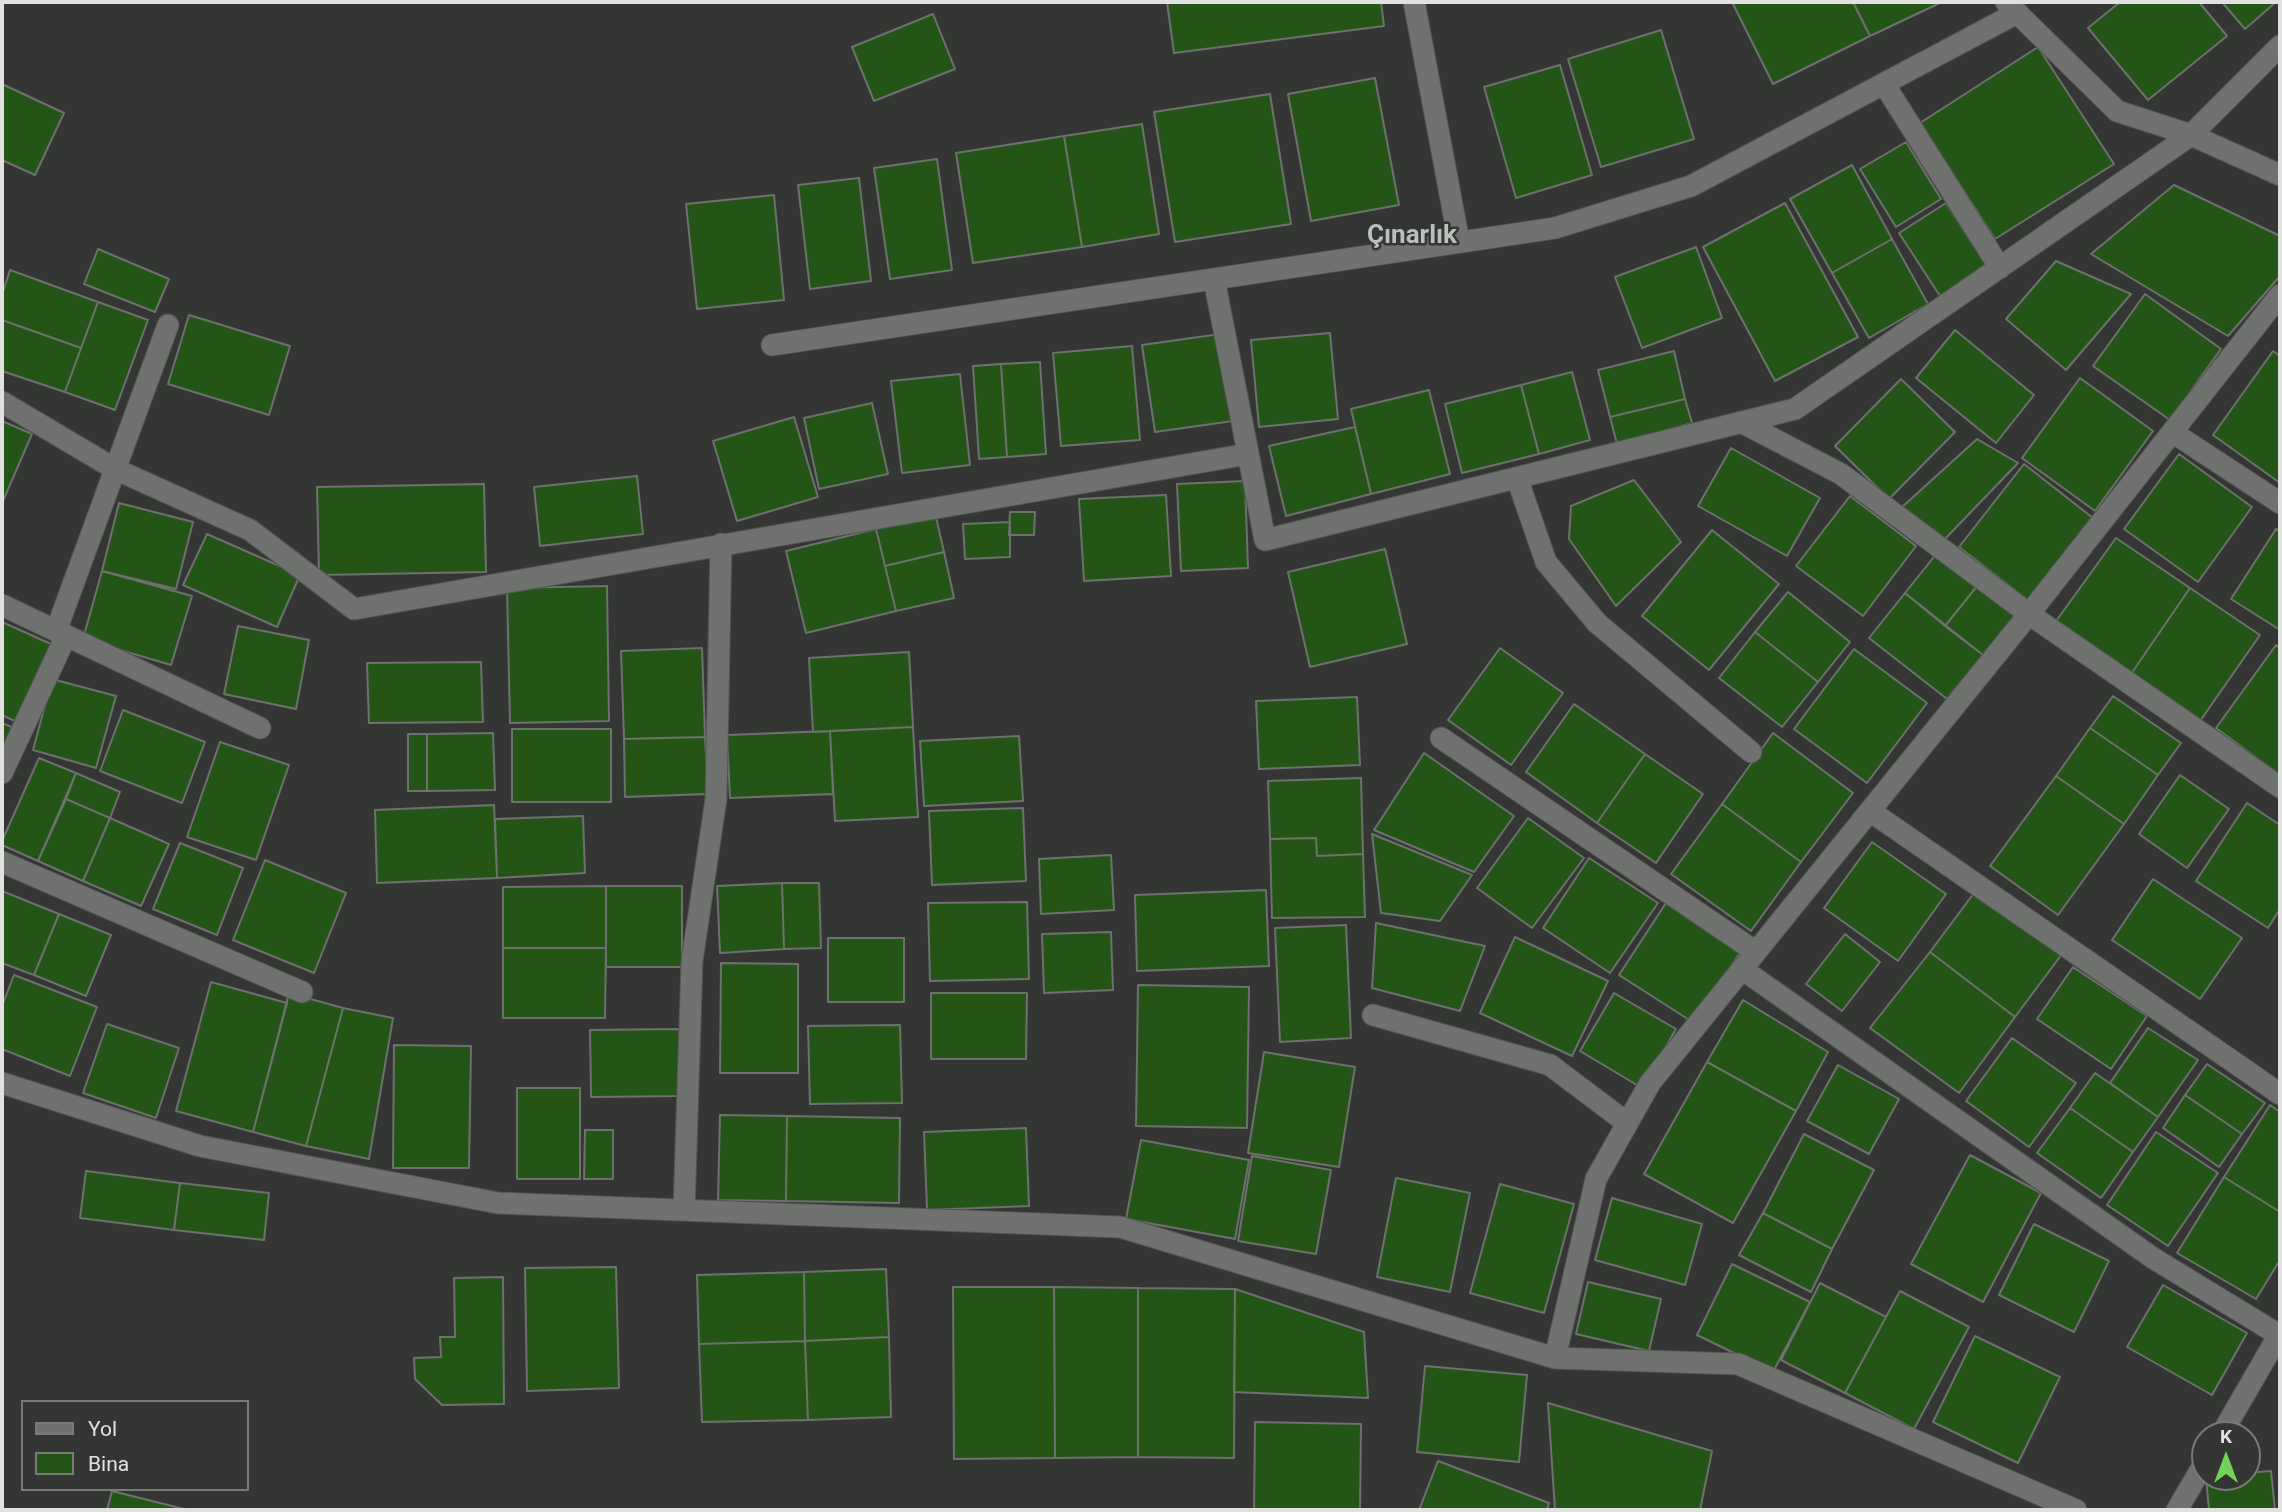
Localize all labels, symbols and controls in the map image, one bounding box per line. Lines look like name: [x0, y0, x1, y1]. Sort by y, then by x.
district label: Çınarlık: [1367, 220, 1457, 252]
legend: [21, 1400, 248, 1491]
text: Yol: [88, 1417, 117, 1441]
north arrow: [2191, 1421, 2261, 1491]
text: K: [2220, 1425, 2232, 1448]
text: Bina: [88, 1452, 129, 1476]

